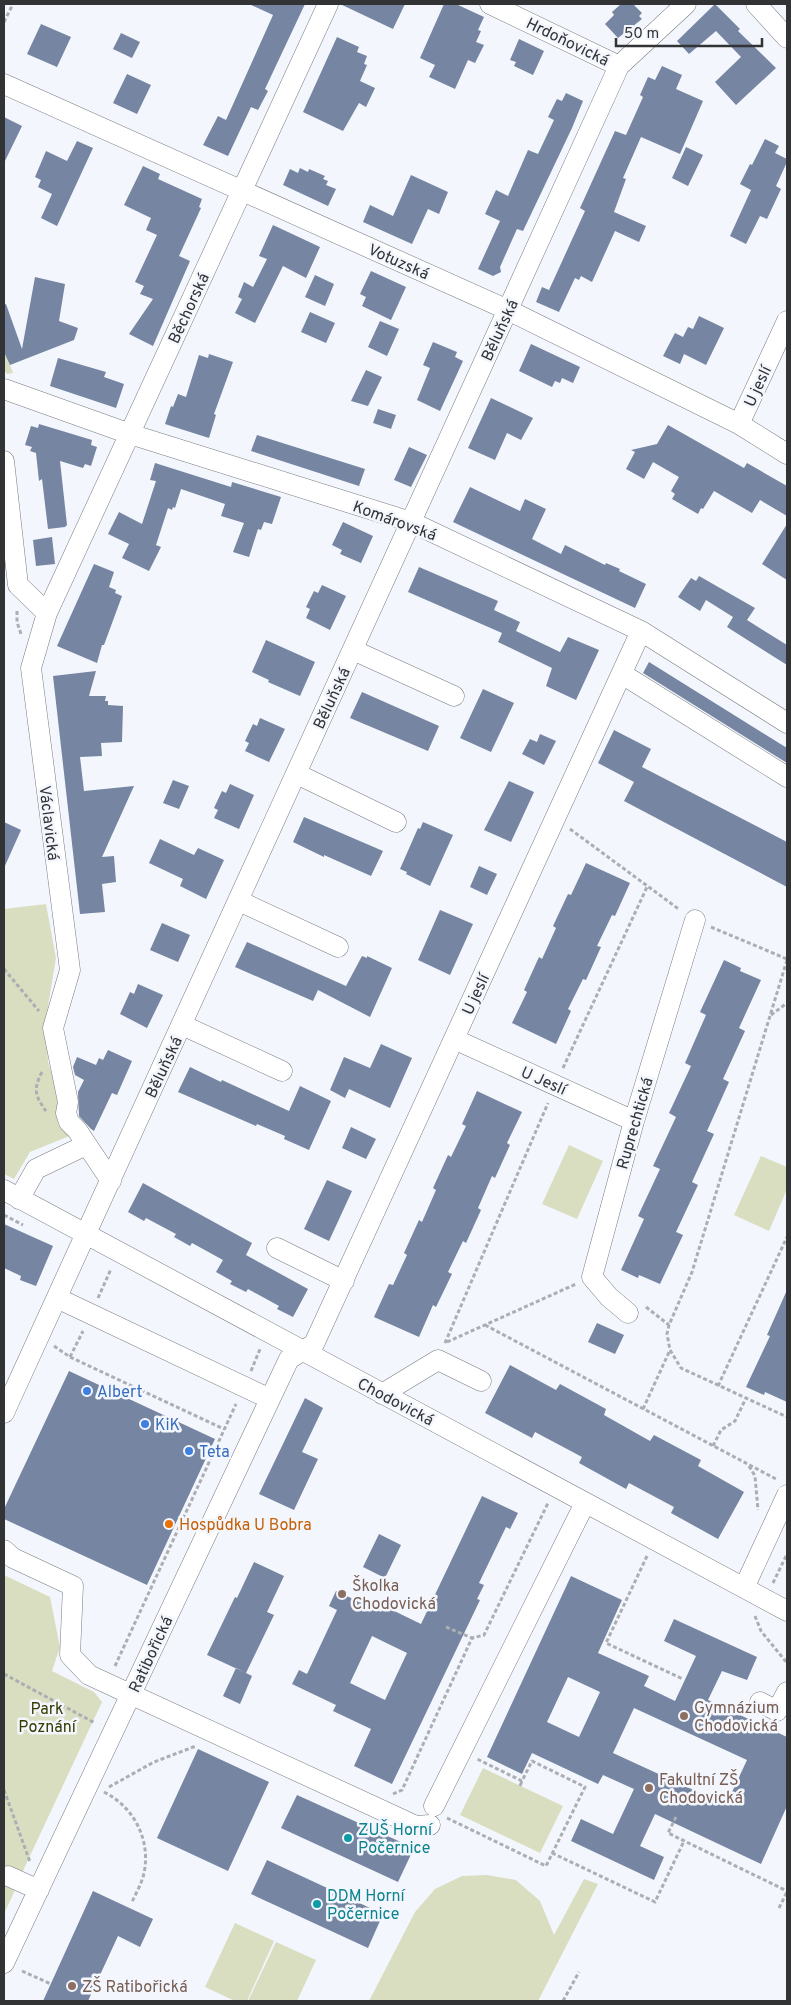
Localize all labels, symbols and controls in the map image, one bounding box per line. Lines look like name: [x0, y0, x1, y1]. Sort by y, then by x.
street label: Hrdoňovická: [522, 14, 612, 72]
scale bar: [616, 15, 762, 47]
text: 50 m: [624, 25, 659, 44]
street label: Votuzská: [365, 241, 432, 285]
street label: Běchorská: [165, 270, 215, 347]
street label: Běluňská: [478, 297, 524, 365]
street label: U jeslí: [741, 361, 778, 411]
street label: Komárovská: [350, 497, 439, 546]
street label: Běluňská: [310, 665, 356, 733]
street label: Václavická: [33, 785, 63, 862]
street label: U jeslí: [459, 969, 496, 1019]
street label: Běluňská: [142, 1034, 188, 1102]
street label: U Jeslí: [517, 1063, 571, 1101]
street label: Ruprechtická: [613, 1075, 659, 1172]
street label: Chodovická: [353, 1374, 437, 1431]
place label: Albert: [97, 1383, 143, 1403]
marker: Albert: [81, 1385, 93, 1397]
place label: KiK: [155, 1416, 180, 1436]
marker: KiK: [139, 1418, 151, 1430]
place label: Teta: [199, 1443, 230, 1463]
marker: Teta: [183, 1445, 195, 1457]
place label: Hospůdka U Bobra: [179, 1516, 312, 1536]
marker: Hospůdka U Bobra: [163, 1518, 175, 1530]
place label: Školka Chodovická: [352, 1575, 436, 1615]
marker: Školka Chodovická: [336, 1588, 348, 1600]
street label: Ratibořická: [125, 1613, 178, 1696]
place label: Gymnázium Chodovická: [694, 1699, 779, 1737]
park label: Park Poznání: [18, 1700, 78, 1738]
marker: Gymnázium Chodovická: [678, 1710, 690, 1722]
place label: Fakultní ZŠ Chodovická: [659, 1769, 743, 1809]
marker: Fakultní ZŠ Chodovická: [643, 1782, 655, 1794]
place label: ZUŠ Horní Počernice: [358, 1819, 434, 1859]
marker: ZUŠ Horní Počernice: [342, 1832, 354, 1844]
place label: DDM Horní Počernice: [327, 1887, 407, 1925]
marker: DDM Horní Počernice: [311, 1898, 323, 1910]
place label: ZŠ Ratibořická: [82, 1976, 188, 1998]
marker: ZŠ Ratibořická: [66, 1980, 78, 1992]

